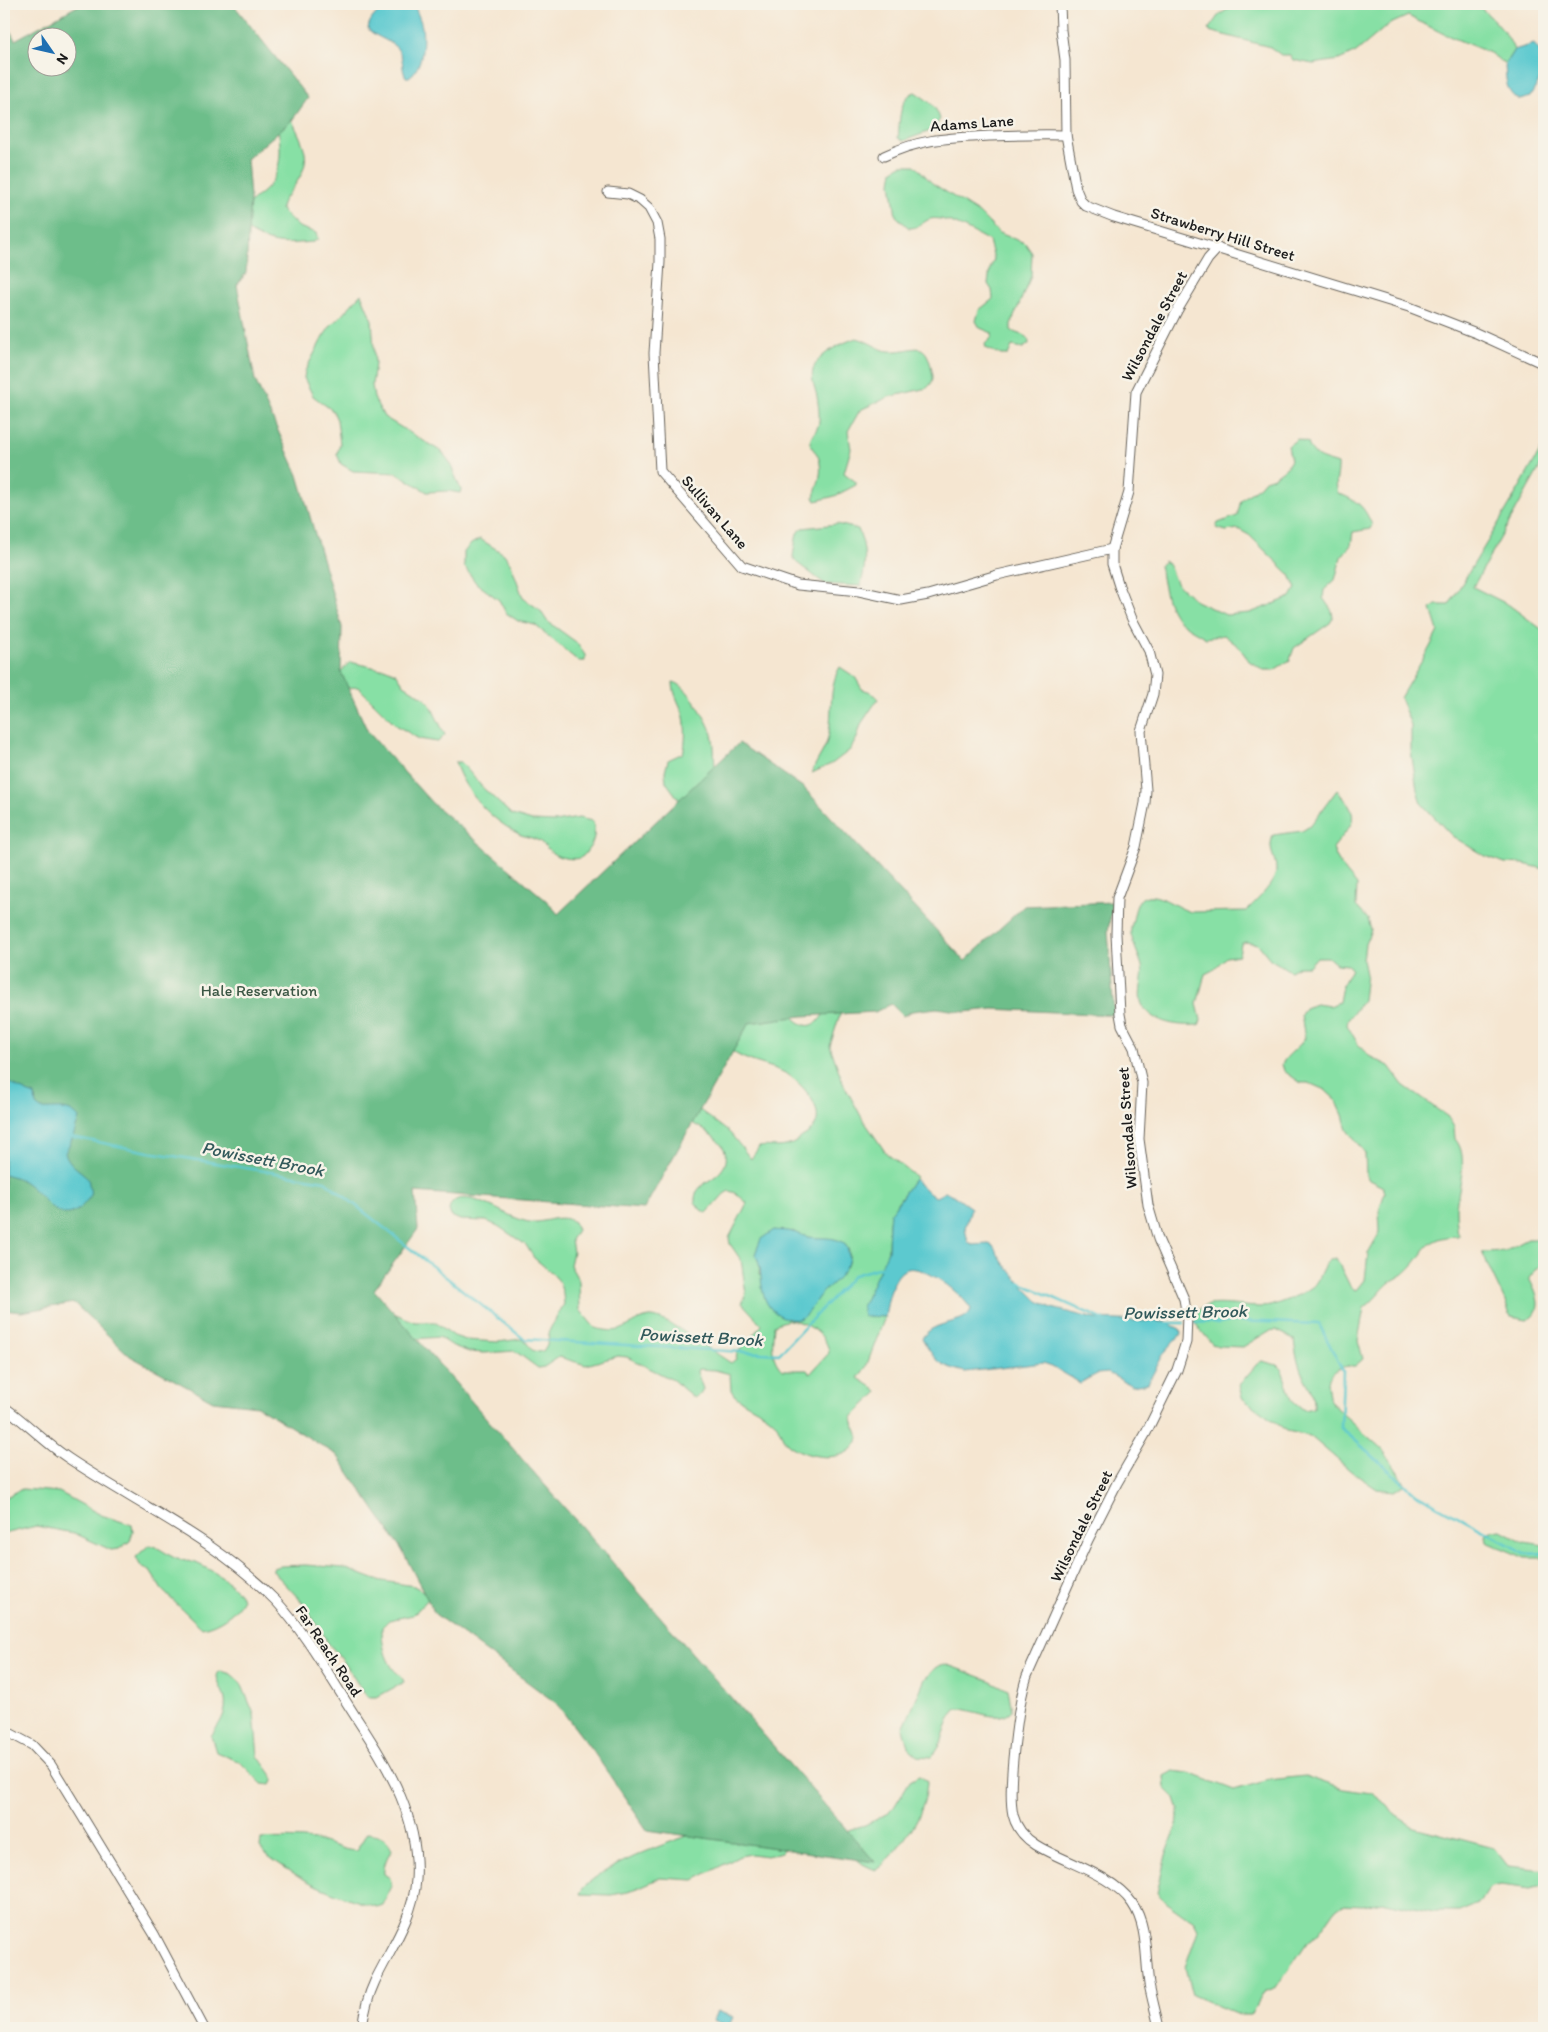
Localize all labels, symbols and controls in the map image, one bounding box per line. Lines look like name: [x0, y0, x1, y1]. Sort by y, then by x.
north arrow: [28, 28, 78, 78]
text: N: [53, 50, 72, 68]
street label: Adams Lane: [930, 111, 1015, 135]
street label: Strawberry Hill Street: [1149, 203, 1297, 265]
street label: Wilsondale Street: [1117, 268, 1191, 384]
street label: Sullivan Lane: [678, 471, 752, 553]
park label: Hale Reservation: [201, 981, 317, 1000]
street label: Wilsondale Street: [1113, 1066, 1141, 1190]
water label: Powissett Brook: [200, 1136, 328, 1182]
water label: Powissett Brook: [1123, 1300, 1249, 1324]
water label: Powissett Brook: [639, 1323, 765, 1351]
street label: Wilsondale Street: [1046, 1467, 1116, 1585]
street label: Far Reach Road: [292, 1602, 367, 1700]

